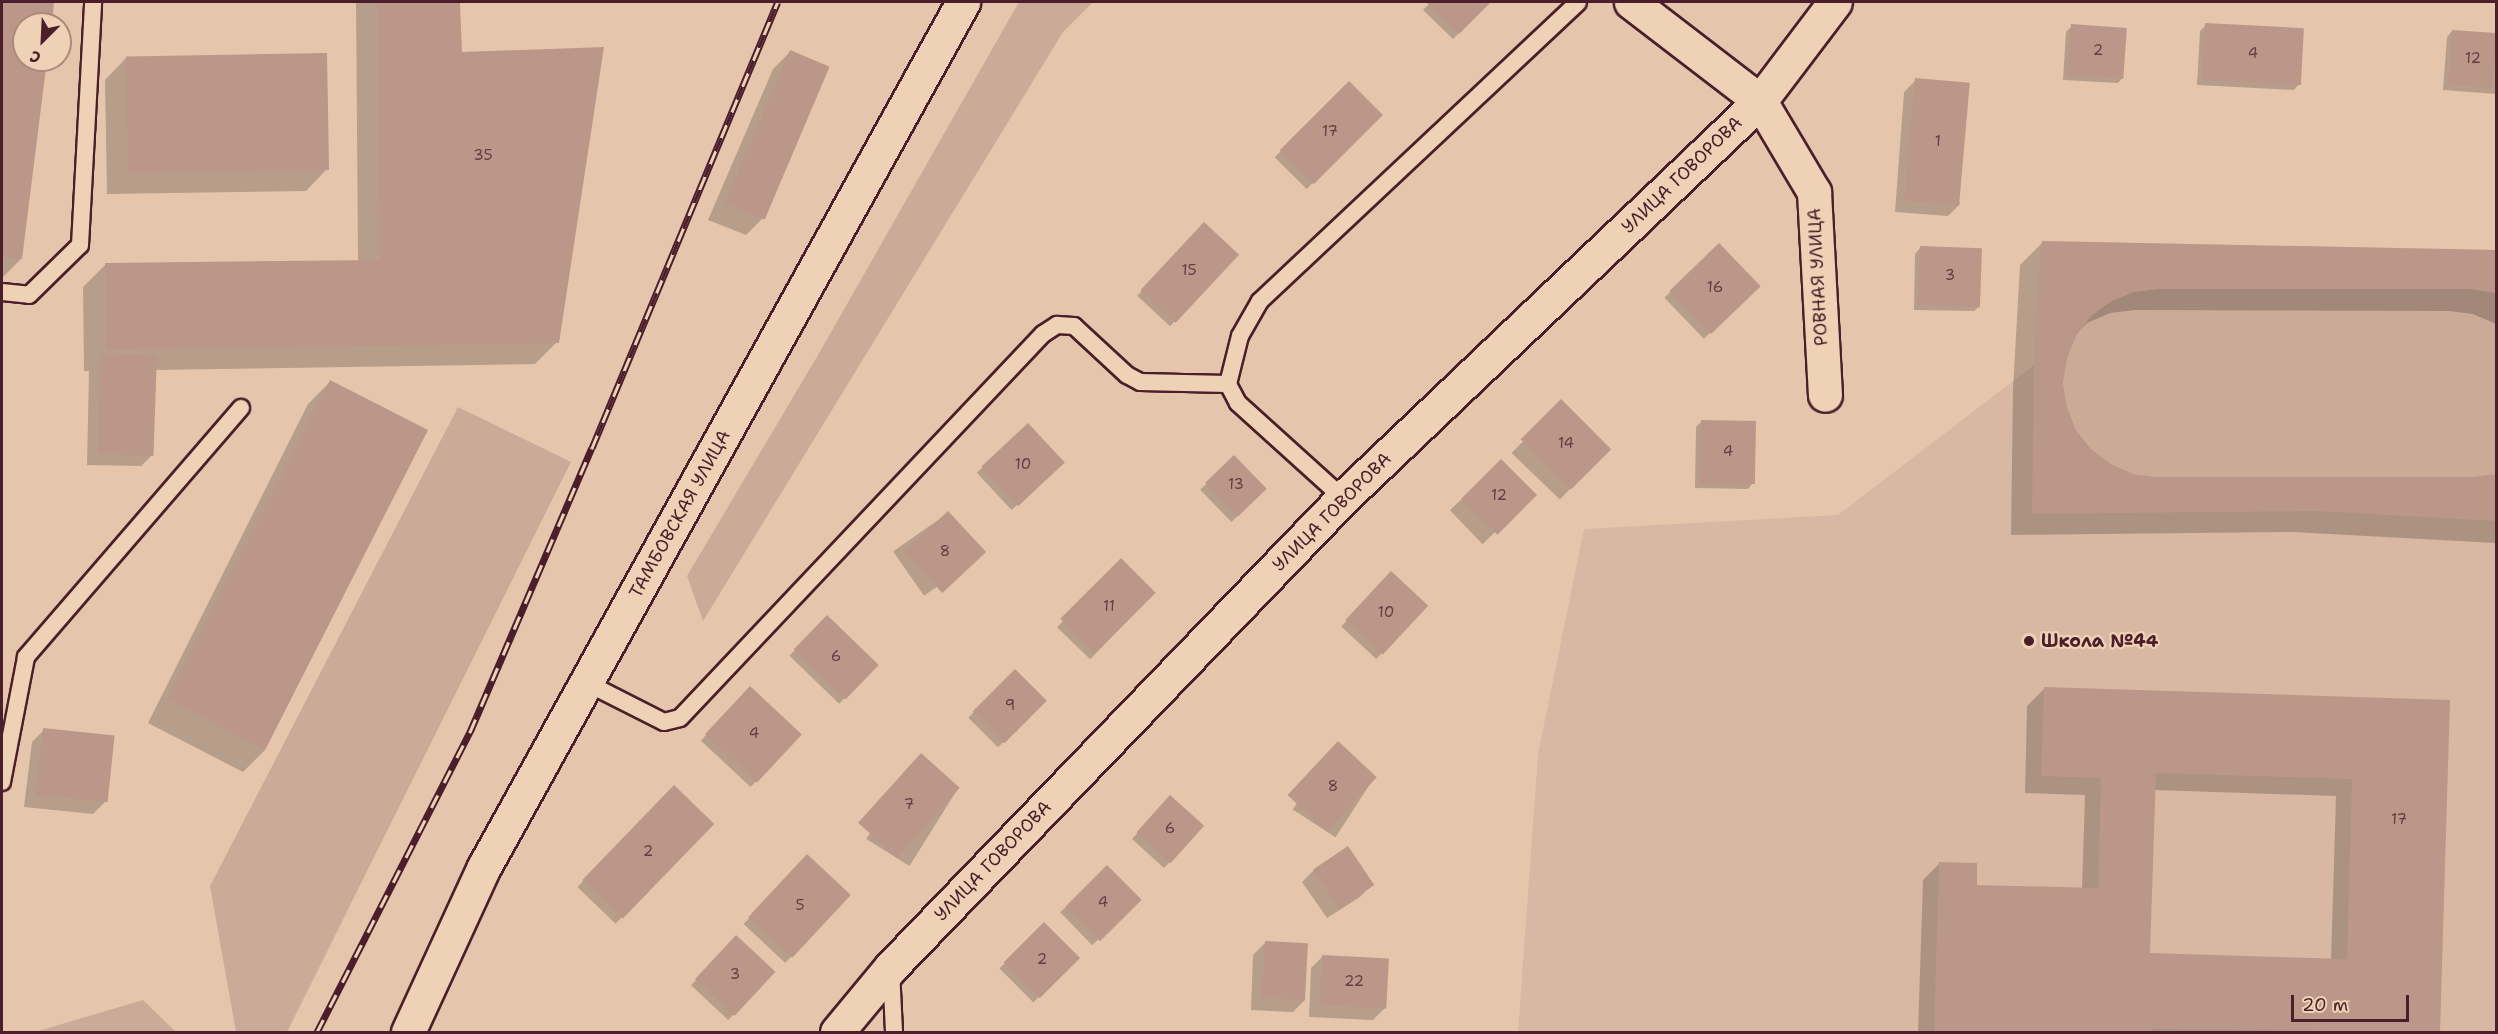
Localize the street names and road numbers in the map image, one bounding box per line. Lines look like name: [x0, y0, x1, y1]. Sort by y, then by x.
street label: УЛИЦА ГОВОРОВА: [1617, 112, 1747, 238]
street label: РОВНАЯ УЛИЦА: [1804, 207, 1832, 347]
street label: ТАМБОВСКАЯ УЛИЦА: [625, 426, 735, 602]
street label: УЛИЦА ГОВОРОВА: [1268, 448, 1396, 576]
street label: УЛИЦА ГОВОРОВА: [930, 796, 1056, 926]

